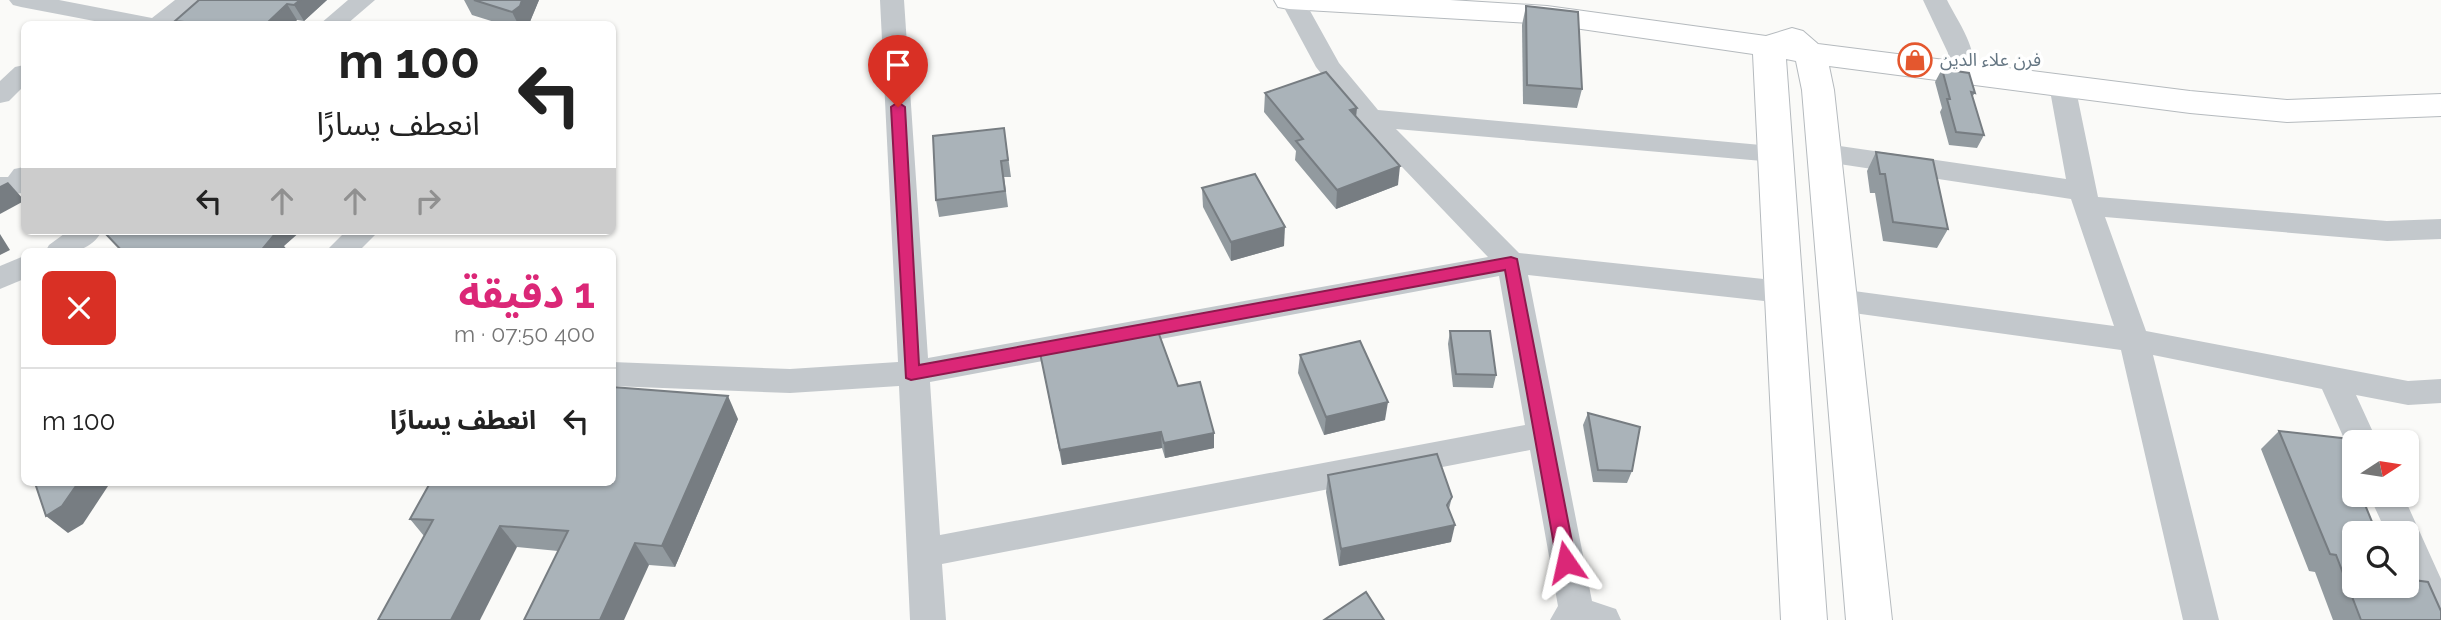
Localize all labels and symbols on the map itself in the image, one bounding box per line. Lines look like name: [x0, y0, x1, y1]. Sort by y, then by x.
pin: [868, 35, 928, 107]
shop icon: فرن علاء الدين: [1896, 41, 1934, 79]
place label: فرن علاء الدين: [1940, 49, 2041, 71]
north arrow: [2342, 430, 2418, 508]
position arrow: [1529, 525, 1603, 599]

